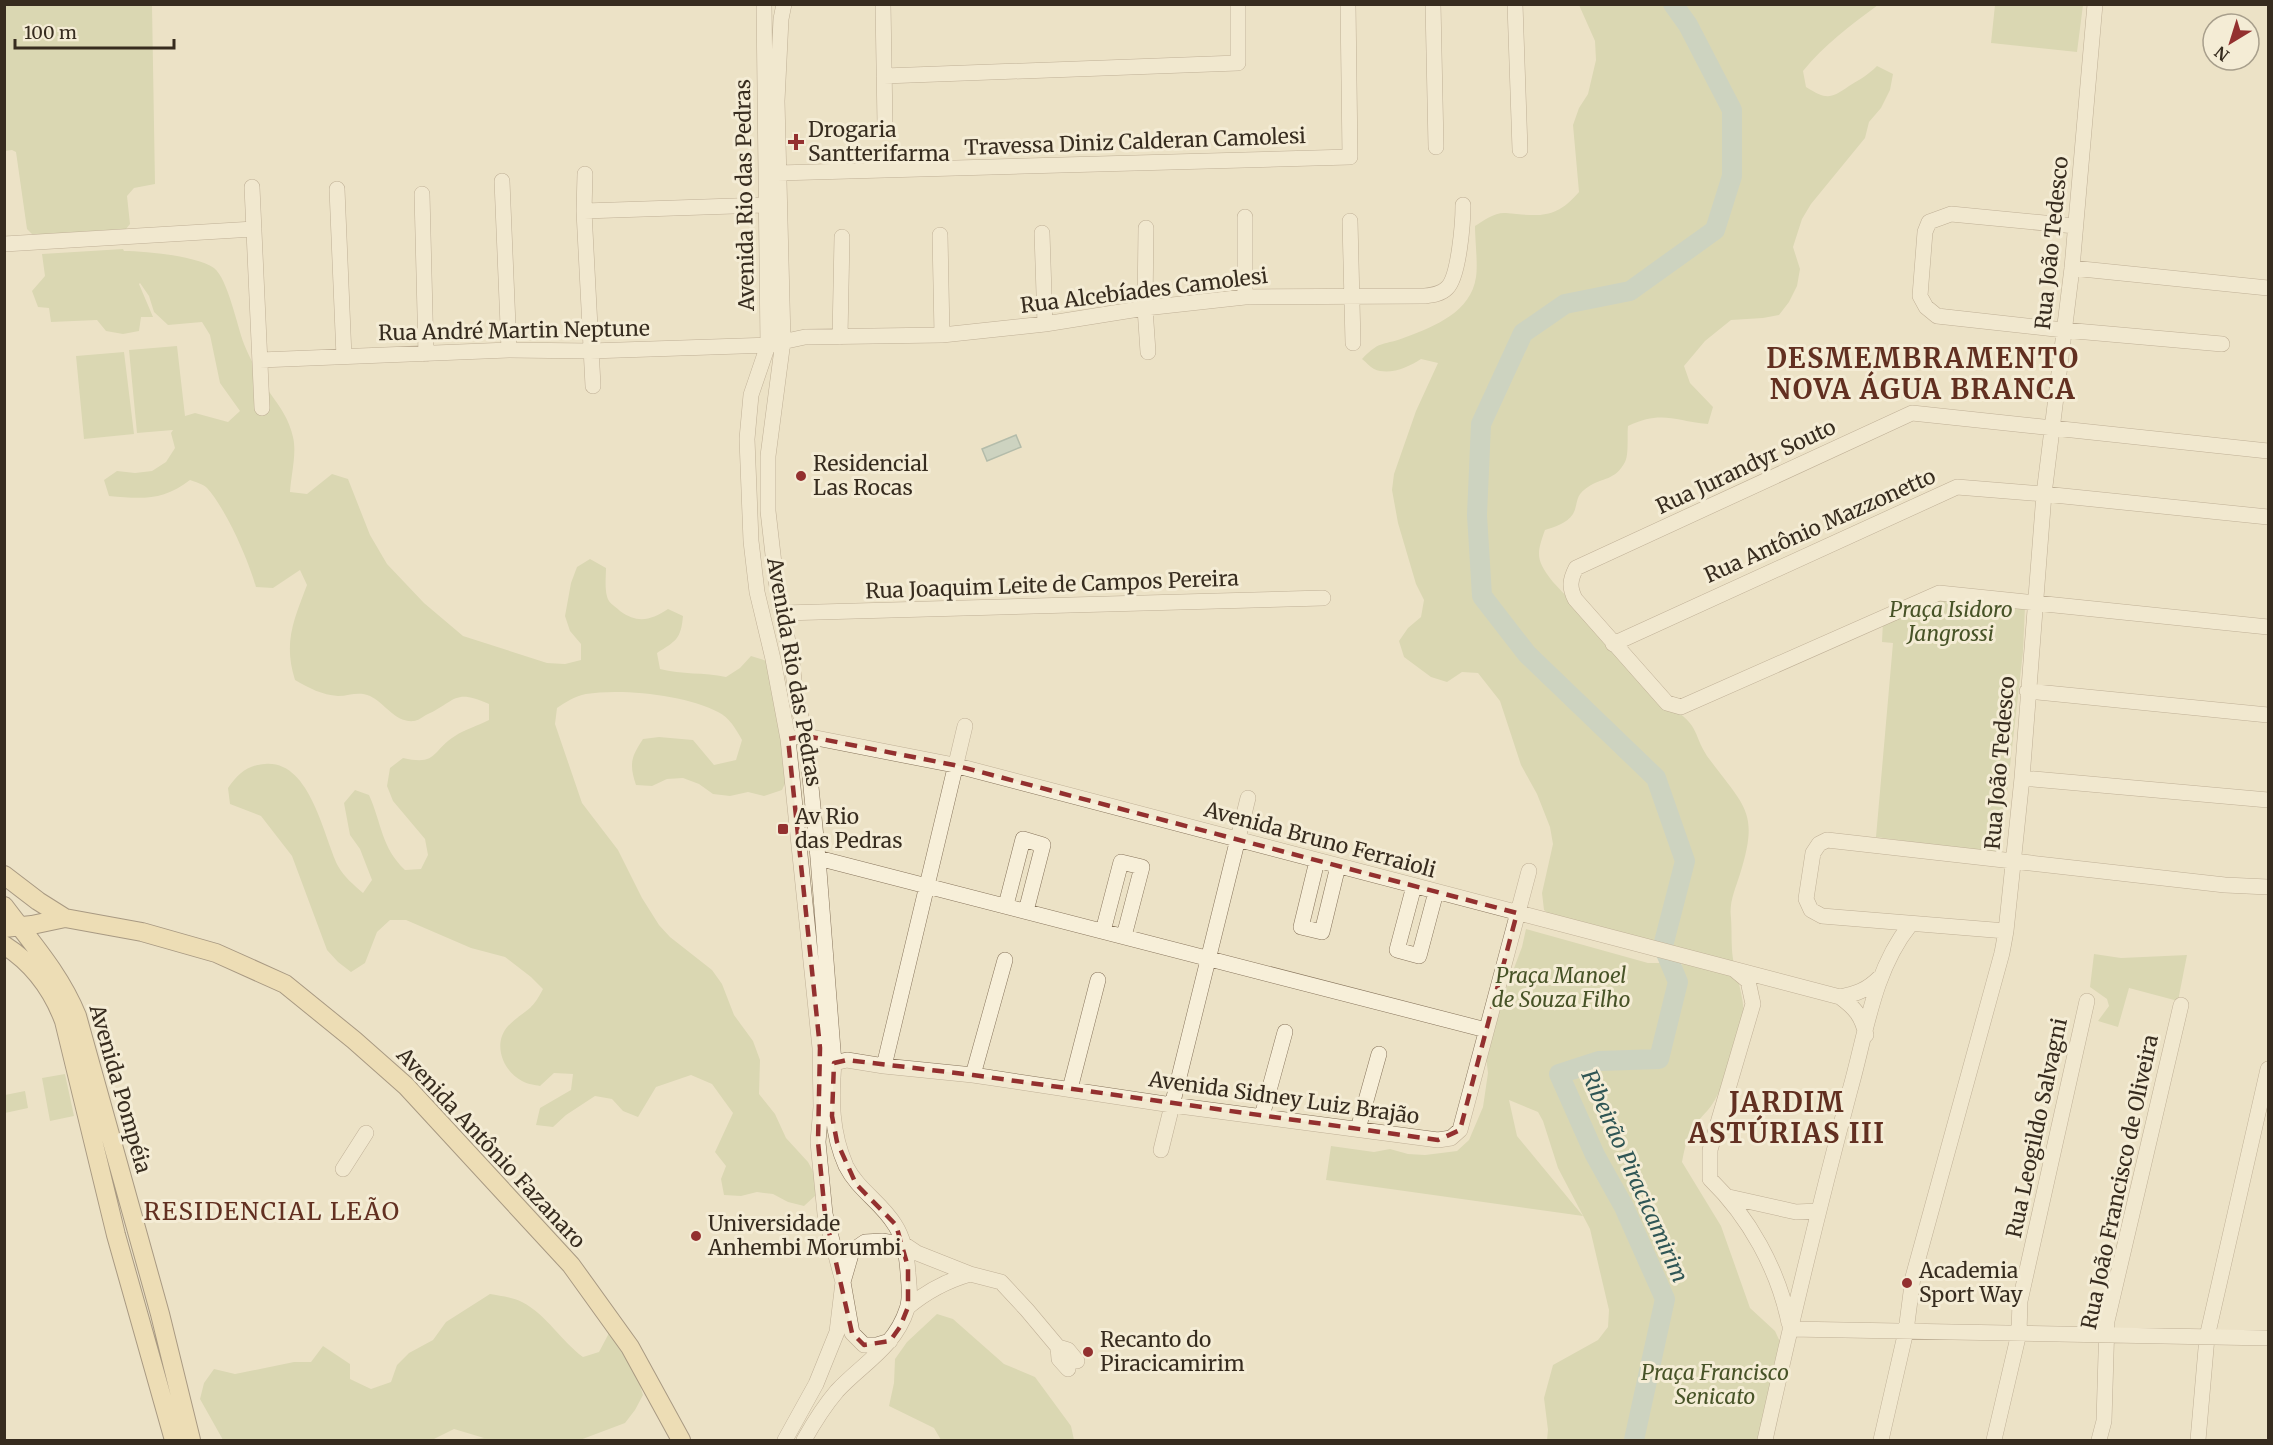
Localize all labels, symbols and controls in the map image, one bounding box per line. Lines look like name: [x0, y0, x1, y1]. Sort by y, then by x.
scale bar: [15, 12, 174, 50]
north arrow: [2201, 12, 2261, 72]
text: 100 m: [24, 21, 77, 44]
text: N: [2210, 42, 2233, 66]
street label: Avenida Rio das Pedras: [729, 79, 760, 312]
place label: Drogaria Santterifarma: [808, 116, 950, 167]
street label: Travessa Diniz Calderan Camolesi: [964, 122, 1306, 161]
marker: Drogaria Santterifarma: [789, 135, 803, 149]
street label: Rua João Tedesco: [2029, 155, 2074, 331]
street label: Rua Alcebíades Camolesi: [1019, 262, 1269, 319]
street label: Rua André Martin Neptune: [378, 315, 650, 346]
district label: DESMEMBRAMENTO NOVA ÁGUA BRANCA: [1766, 341, 2080, 406]
street label: Rua Jurandyr Souto: [1652, 413, 1840, 520]
place label: Residencial Las Rocas: [813, 450, 929, 501]
street label: Rua Antônio Mazzonetto: [1700, 462, 1940, 589]
marker: Residencial Las Rocas: [794, 469, 808, 483]
street label: Avenida Rio das Pedras: [761, 554, 828, 788]
street label: Rua Joaquim Leite de Campos Pereira: [865, 564, 1239, 605]
park label: Praça Isidoro Jangrossi: [1889, 596, 2013, 647]
street label: Rua João Tedesco: [1978, 675, 2021, 851]
street label: Avenida Bruno Ferraioli: [1200, 795, 1439, 883]
place label: Av Rio das Pedras: [794, 803, 902, 854]
marker: Av Rio das Pedras: [776, 822, 790, 836]
park label: Praça Manoel de Souza Filho: [1492, 962, 1630, 1013]
street label: Avenida Pompéia: [83, 1000, 157, 1176]
street label: Rua Leogildo Salvagni: [2000, 1015, 2073, 1240]
street label: Rua João Francisco de Oliveira: [2075, 1032, 2164, 1332]
street label: Avenida Antônio Fazanaro: [391, 1041, 592, 1254]
street label: Avenida Sidney Luiz Brajão: [1146, 1065, 1421, 1130]
water label: Ribeirão Piracicamirim: [1575, 1065, 1695, 1287]
district label: JARDIM ASTÚRIAS III: [1687, 1085, 1886, 1150]
district label: RESIDENCIAL LEÃO: [143, 1196, 401, 1227]
place label: Universidade Anhembi Morumbi: [707, 1210, 902, 1261]
marker: Universidade Anhembi Morumbi: [689, 1229, 703, 1243]
place label: Academia Sport Way: [1918, 1257, 2023, 1308]
marker: Academia Sport Way: [1900, 1276, 1914, 1290]
place label: Recanto do Piracicamirim: [1100, 1326, 1245, 1377]
marker: Recanto do Piracicamirim: [1081, 1345, 1095, 1359]
park label: Praça Francisco Senicato: [1641, 1359, 1789, 1410]

